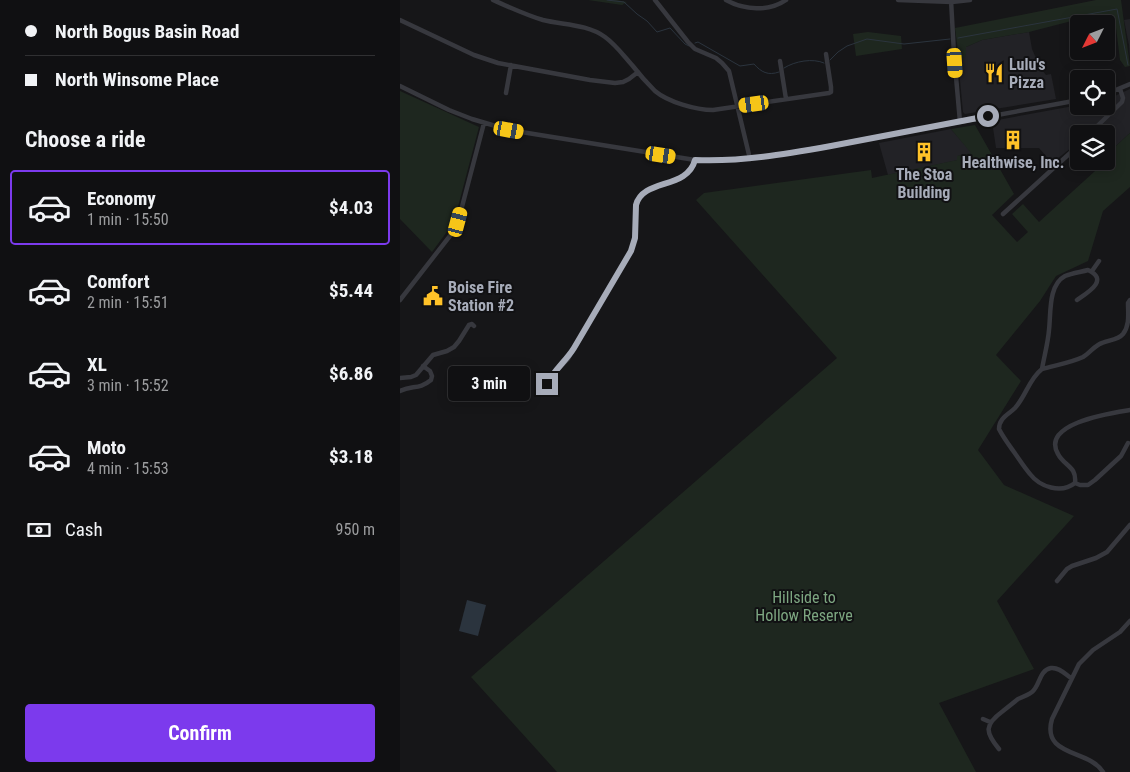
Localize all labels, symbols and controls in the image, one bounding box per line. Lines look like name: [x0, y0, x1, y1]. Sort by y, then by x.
north arrow: [1070, 15, 1115, 60]
map controls: [1070, 15, 1115, 170]
text: North Bogus Basin Road: [55, 20, 240, 43]
car: [946, 48, 963, 78]
place label: Lulu's Pizza: [1009, 55, 1045, 92]
restaurant icon: Lulu's Pizza: [983, 62, 1005, 84]
text: North Winsome Place: [55, 68, 219, 91]
button: locate: [1070, 70, 1115, 115]
car: [738, 94, 769, 114]
route start: [977, 105, 999, 127]
car: [492, 120, 525, 140]
button: layers: [1070, 125, 1115, 170]
text: Choose a ride: [25, 127, 146, 152]
building icon: Healthwise, Inc.: [1002, 129, 1024, 151]
building icon: The Stoa Building: [913, 141, 935, 163]
car: [645, 145, 676, 165]
place label: Healthwise, Inc.: [962, 153, 1064, 172]
place label: The Stoa Building: [896, 165, 953, 202]
icon: car: [27, 185, 72, 230]
text: Economy: [87, 187, 156, 210]
text: $4.03: [329, 196, 373, 219]
car: [446, 206, 469, 238]
text: 1 min · 15:50: [87, 210, 169, 229]
icon: car: [27, 268, 72, 313]
text: Comfort: [87, 270, 150, 293]
place label: Boise Fire Station #2: [448, 278, 514, 315]
text: $5.44: [329, 279, 373, 302]
public building icon: Boise Fire Station #2: [422, 285, 444, 307]
text: 2 min · 15:51: [87, 293, 169, 312]
icon: car: [27, 351, 72, 396]
text: XL: [87, 353, 107, 376]
text: $6.86: [329, 362, 373, 385]
callout: 3 min: [447, 366, 530, 402]
route end: [536, 373, 558, 395]
text: 3 min: [471, 374, 507, 393]
text: 3 min · 15:52: [87, 376, 169, 395]
icon: car: [27, 434, 72, 479]
text: Moto: [87, 436, 126, 459]
text: $3.18: [329, 445, 373, 468]
text: 4 min · 15:53: [87, 459, 169, 478]
icon: cash: [25, 516, 53, 544]
text: Cash: [65, 518, 103, 541]
text: 950 m: [336, 520, 375, 539]
park label: Hillside to Hollow Reserve: [755, 588, 853, 625]
button: Confirm: [25, 704, 375, 762]

